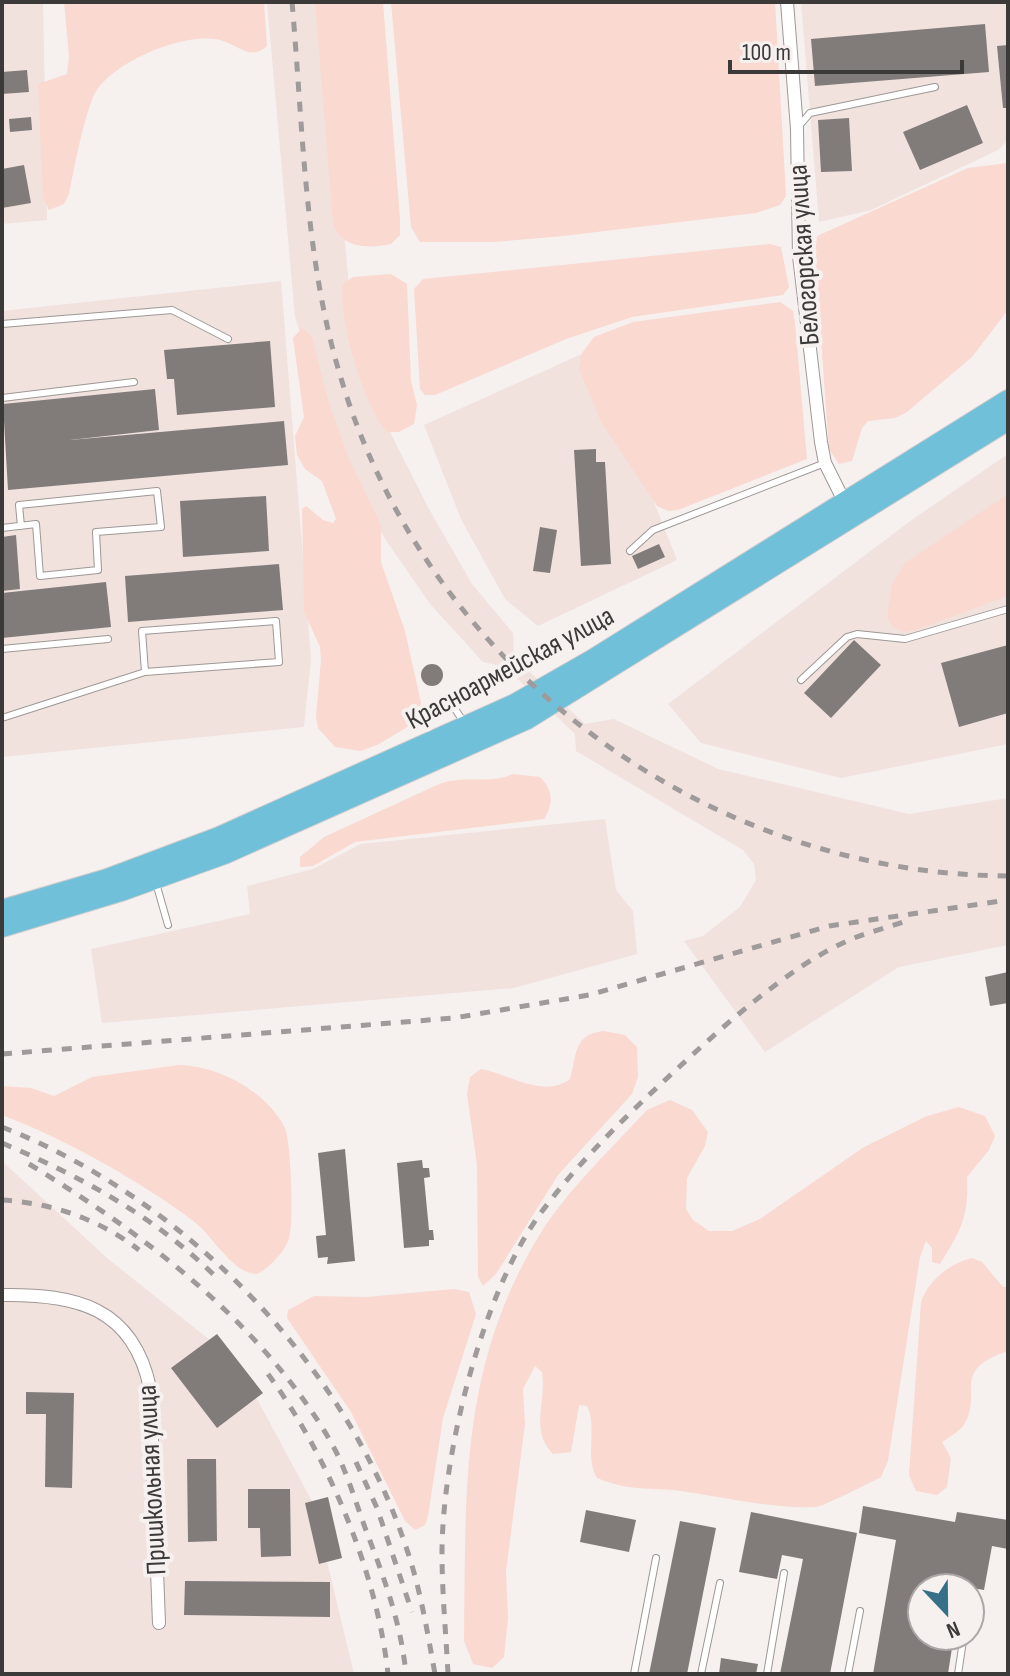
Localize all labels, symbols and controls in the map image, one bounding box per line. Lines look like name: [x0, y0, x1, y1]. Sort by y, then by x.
scale bar: [730, 24, 962, 74]
text: 100 m: [742, 38, 791, 67]
street label: Белогорская улица: [781, 164, 827, 346]
street label: Красноармейская улица: [400, 599, 620, 737]
street label: Пришкольная улица: [131, 1384, 173, 1576]
north arrow: [906, 1572, 986, 1652]
text: N: [942, 1614, 963, 1644]

